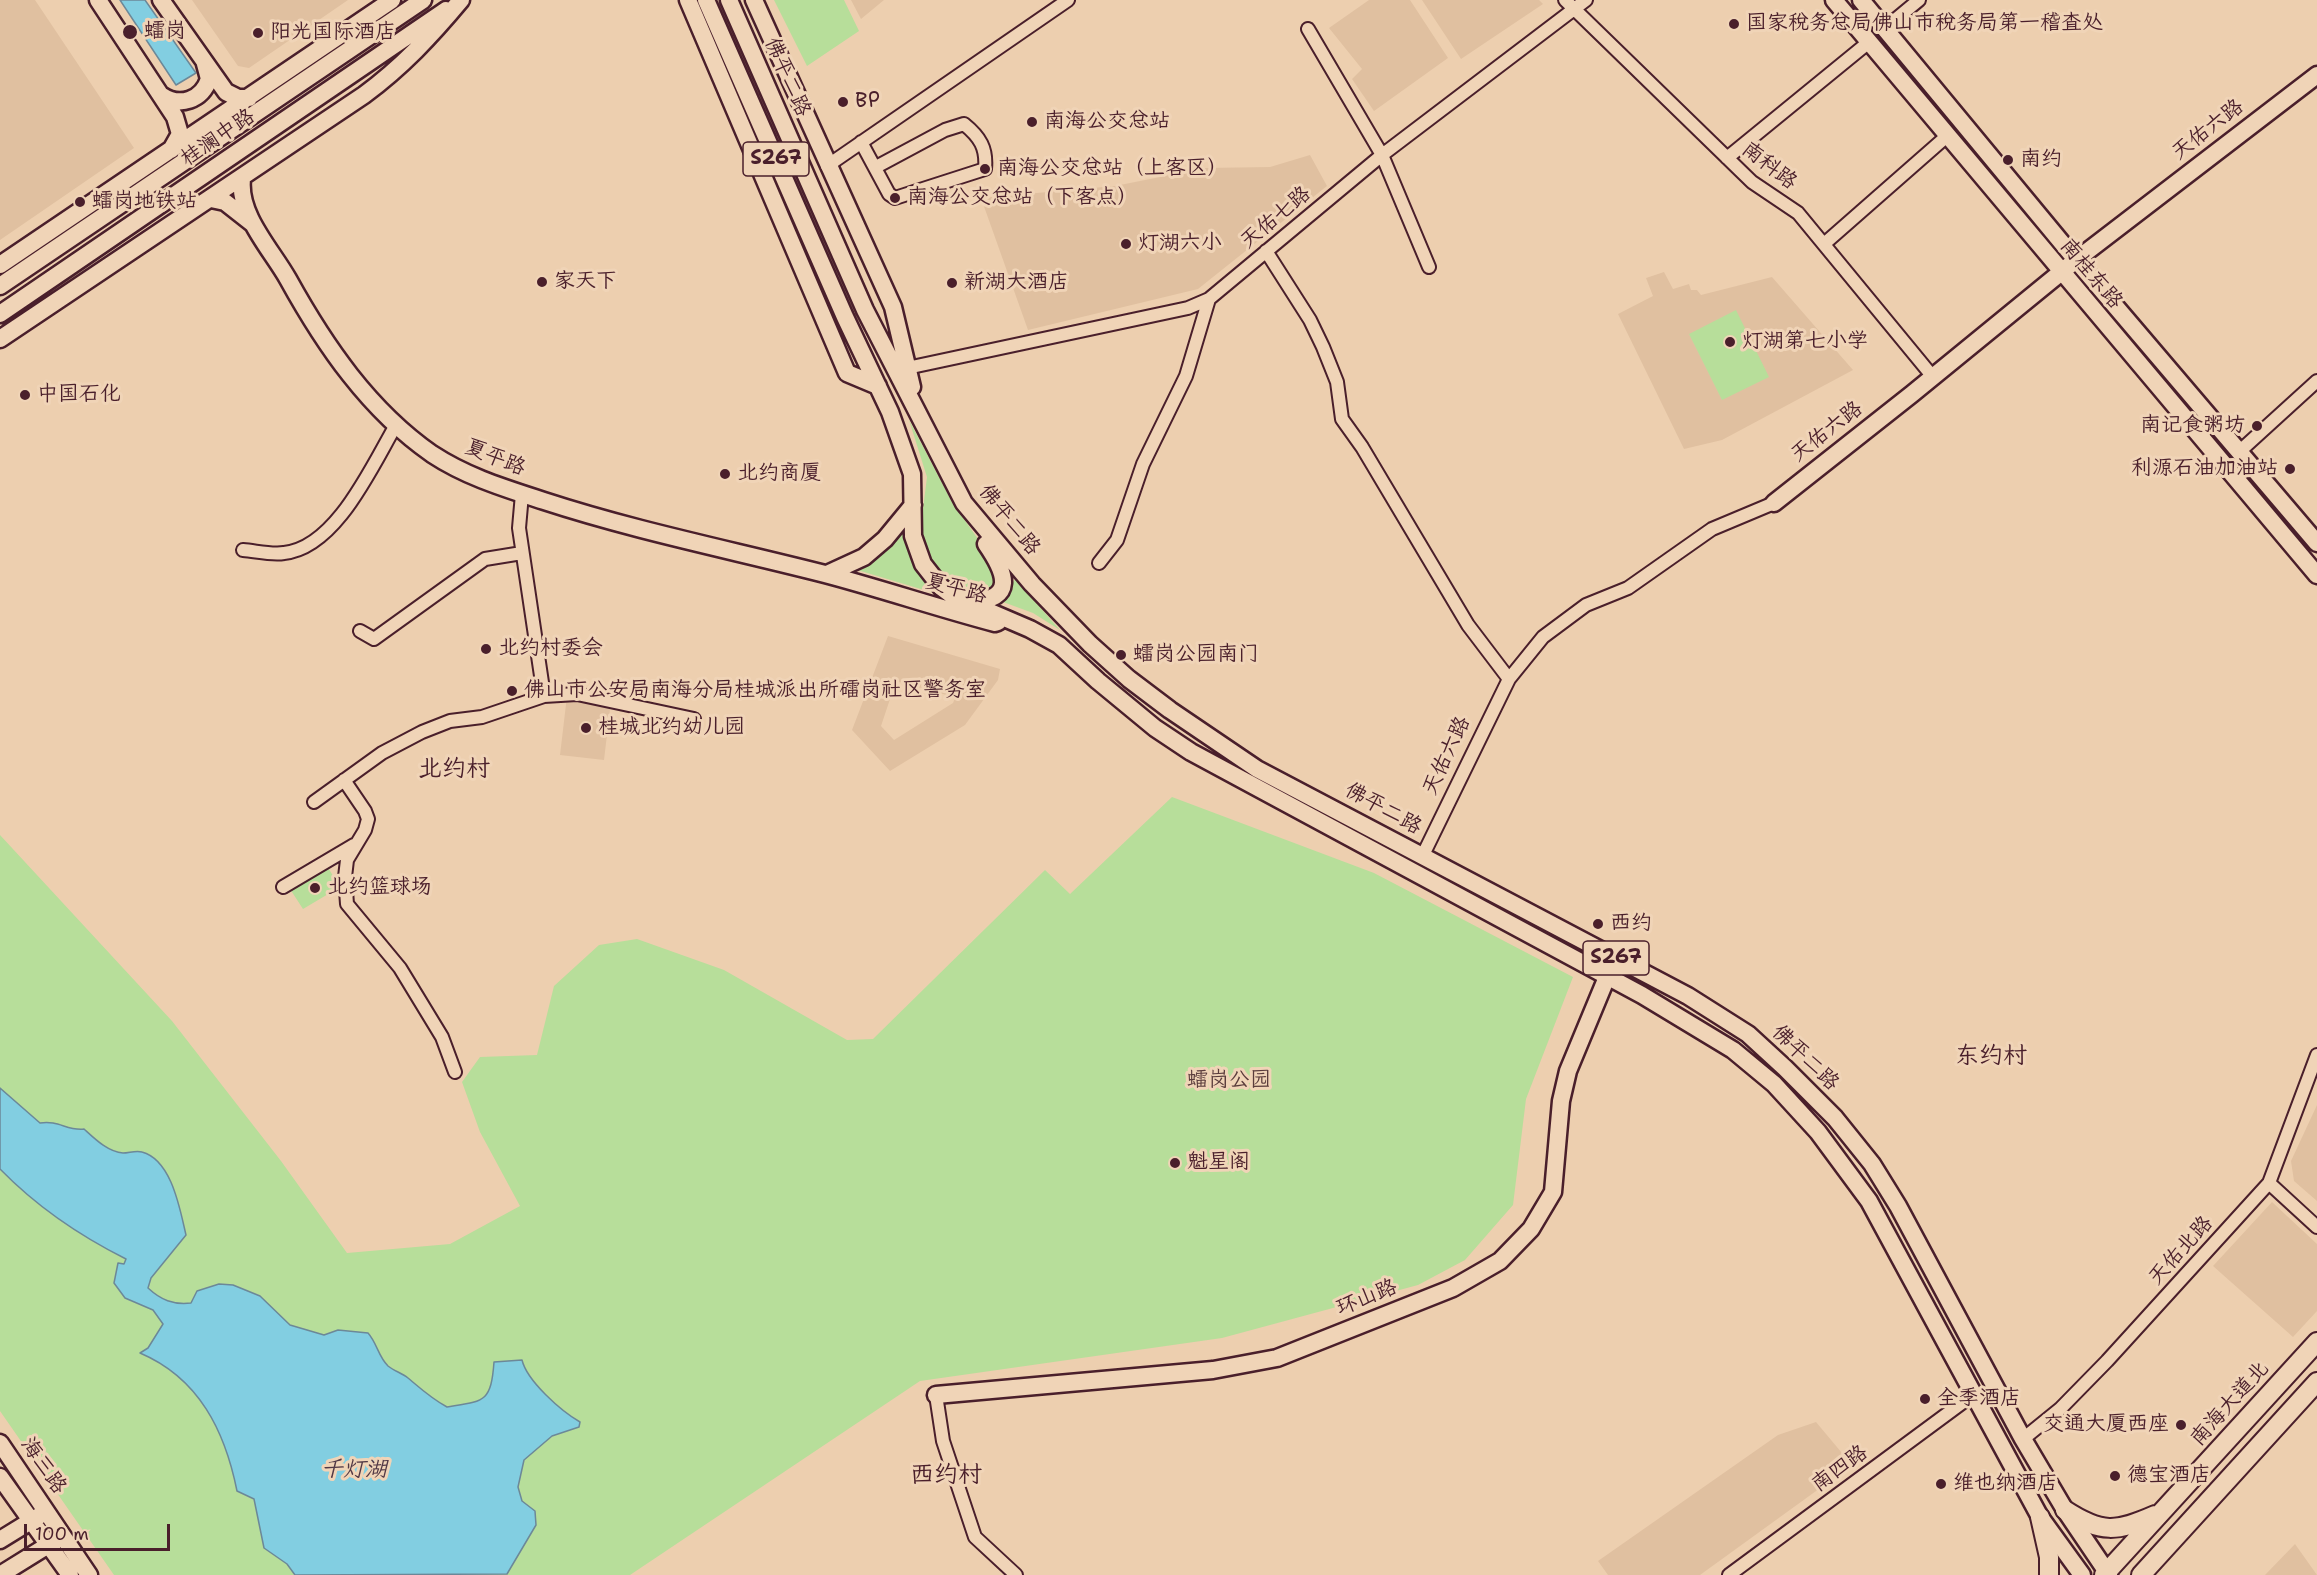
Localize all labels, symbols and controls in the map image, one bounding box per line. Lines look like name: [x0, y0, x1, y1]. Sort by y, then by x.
place label: 国家税务总局佛山市税务局第一稽查处: [1746, 11, 2103, 37]
marker: 国家税务总局佛山市税务局第一稽查处: [1727, 17, 1741, 31]
place label: 𧒽岗: [144, 19, 186, 45]
place label: 阳光国际酒店: [270, 20, 396, 46]
marker: 𧒽岗: [121, 23, 139, 41]
marker: 阳光国际酒店: [251, 26, 265, 40]
street label: 佛平二路: [758, 34, 816, 120]
place label: BP: [855, 89, 880, 115]
street label: 天佑六路: [2167, 94, 2249, 166]
marker: BP: [836, 95, 850, 109]
street label: 桂澜中路: [176, 104, 260, 172]
place label: 南海公交总站: [1044, 109, 1170, 135]
marker: 南海公交总站: [1025, 115, 1039, 129]
street label: 南科路: [1736, 137, 1802, 195]
road number: S267: [743, 142, 809, 176]
place label: 南约: [2020, 147, 2062, 173]
marker: 南约: [2001, 153, 2015, 167]
place label: 南海公交总站（上客区）: [997, 156, 1228, 182]
marker: 南海公交总站（上客区）: [978, 162, 992, 176]
street label: 天佑七路: [1236, 181, 1316, 255]
place label: 南海公交总站（下客点）: [907, 185, 1138, 211]
place label: 𧒽岗地铁站: [92, 189, 197, 215]
marker: 南海公交总站（下客点）: [888, 191, 902, 205]
marker: 𧒽岗地铁站: [73, 195, 87, 209]
place label: 灯湖六小: [1138, 231, 1222, 257]
street label: 南桂东路: [2054, 234, 2128, 314]
marker: 灯湖六小: [1119, 237, 1133, 251]
place label: 家天下: [554, 269, 617, 295]
place label: 新湖大酒店: [964, 270, 1069, 296]
marker: 家天下: [535, 275, 549, 289]
marker: 新湖大酒店: [945, 276, 959, 290]
place label: 灯湖第七小学: [1742, 329, 1868, 355]
marker: 灯湖第七小学: [1723, 335, 1737, 349]
place label: 中国石化: [37, 382, 121, 408]
marker: 中国石化: [18, 388, 32, 402]
street label: 天佑六路: [1786, 396, 1868, 468]
place label: 南记食粥坊: [2140, 413, 2245, 439]
marker: 南记食粥坊: [2250, 419, 2264, 433]
street label: 夏平路: [461, 435, 529, 481]
place label: 利源石油加油站: [2131, 456, 2278, 482]
place label: 北约商厦: [737, 461, 821, 487]
marker: 利源石油加油站: [2283, 462, 2297, 476]
marker: 北约商厦: [718, 467, 732, 481]
street label: 佛平二路: [973, 479, 1045, 561]
street label: 夏平路: [922, 569, 990, 609]
place label: 北约村委会: [498, 636, 603, 662]
marker: 北约村委会: [479, 642, 493, 656]
place label: 𧒽岗公园南门: [1133, 642, 1259, 668]
marker: 𧒽岗公园南门: [1114, 648, 1128, 662]
place label: 佛山市公安局南海分局桂城派出所礌岗社区警务室: [524, 678, 986, 704]
marker: 佛山市公安局南海分局桂城派出所礌岗社区警务室: [505, 684, 519, 698]
street label: 天佑六路: [1418, 713, 1476, 799]
place label: 桂城北约幼儿园: [598, 715, 745, 741]
marker: 桂城北约幼儿园: [579, 721, 593, 735]
district label: 北约村: [418, 756, 490, 784]
street label: 佛平二路: [1340, 778, 1426, 840]
place label: 北约篮球场: [327, 875, 432, 901]
marker: 北约篮球场: [308, 881, 322, 895]
place label: 西约: [1610, 911, 1652, 937]
marker: 西约: [1591, 917, 1605, 931]
road number: S267: [1583, 941, 1649, 975]
street label: 佛平二路: [1766, 1020, 1844, 1096]
district label: 东约村: [1955, 1043, 2027, 1071]
park label: 𧒽岗公园: [1187, 1068, 1271, 1094]
place label: 魁星阁: [1187, 1150, 1250, 1176]
marker: 魁星阁: [1168, 1156, 1182, 1170]
street label: 天佑北路: [2144, 1211, 2218, 1291]
street label: 环山路: [1333, 1275, 1401, 1321]
street label: 南海大道北: [2186, 1357, 2274, 1451]
place label: 全季酒店: [1937, 1386, 2021, 1412]
marker: 全季酒店: [1918, 1392, 1932, 1406]
place label: 交通大厦西座: [2043, 1412, 2169, 1438]
marker: 交通大厦西座: [2174, 1418, 2188, 1432]
street label: 海三路: [15, 1433, 71, 1499]
street label: 南四路: [1807, 1440, 1873, 1498]
water label: 千灯湖: [321, 1457, 387, 1483]
district label: 西约村: [910, 1462, 982, 1490]
place label: 德宝酒店: [2127, 1463, 2211, 1489]
marker: 德宝酒店: [2108, 1469, 2122, 1483]
place label: 维也纳酒店: [1953, 1471, 2058, 1497]
marker: 维也纳酒店: [1934, 1477, 1948, 1491]
scale bar: [27, 1512, 172, 1550]
text: 100 m: [35, 1522, 89, 1546]

